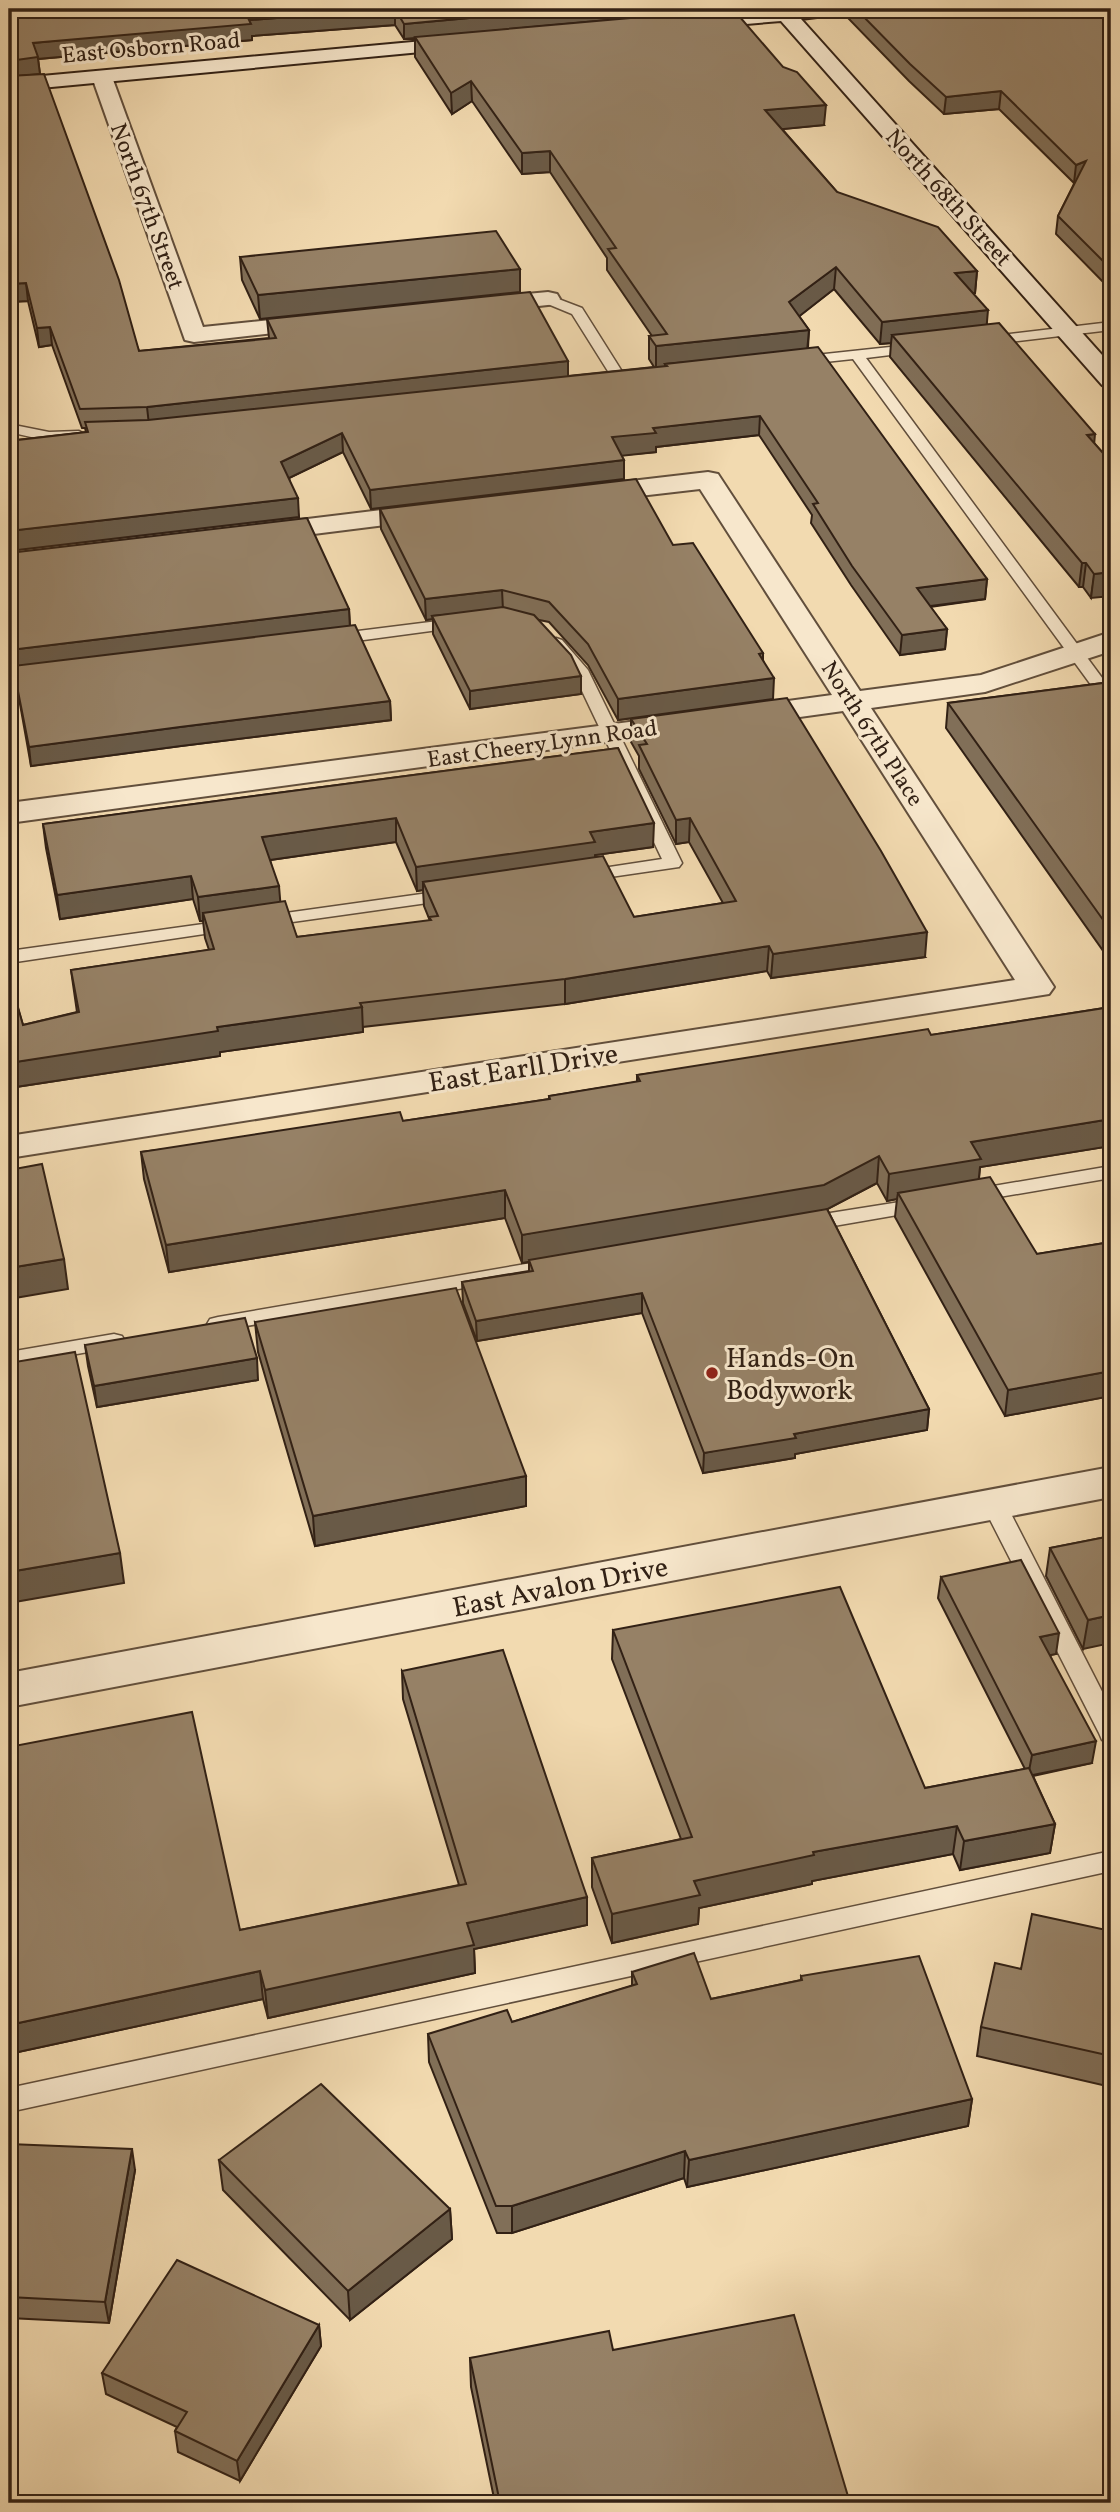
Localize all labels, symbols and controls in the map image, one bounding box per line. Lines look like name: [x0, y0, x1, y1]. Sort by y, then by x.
street label: East Osborn Road: [61, 25, 242, 73]
street label: North 67th Street: [101, 119, 191, 294]
street label: North 68th Street: [877, 122, 1018, 274]
street label: North 67th Place: [812, 655, 930, 813]
street label: East Cheery Lynn Road: [425, 713, 659, 777]
street label: East Earll Drive: [426, 1035, 621, 1104]
place label: Hands-On Bodywork: [726, 1340, 855, 1411]
marker: Hands-On Bodywork: [704, 1365, 720, 1381]
street label: East Avalon Drive: [449, 1548, 672, 1628]

